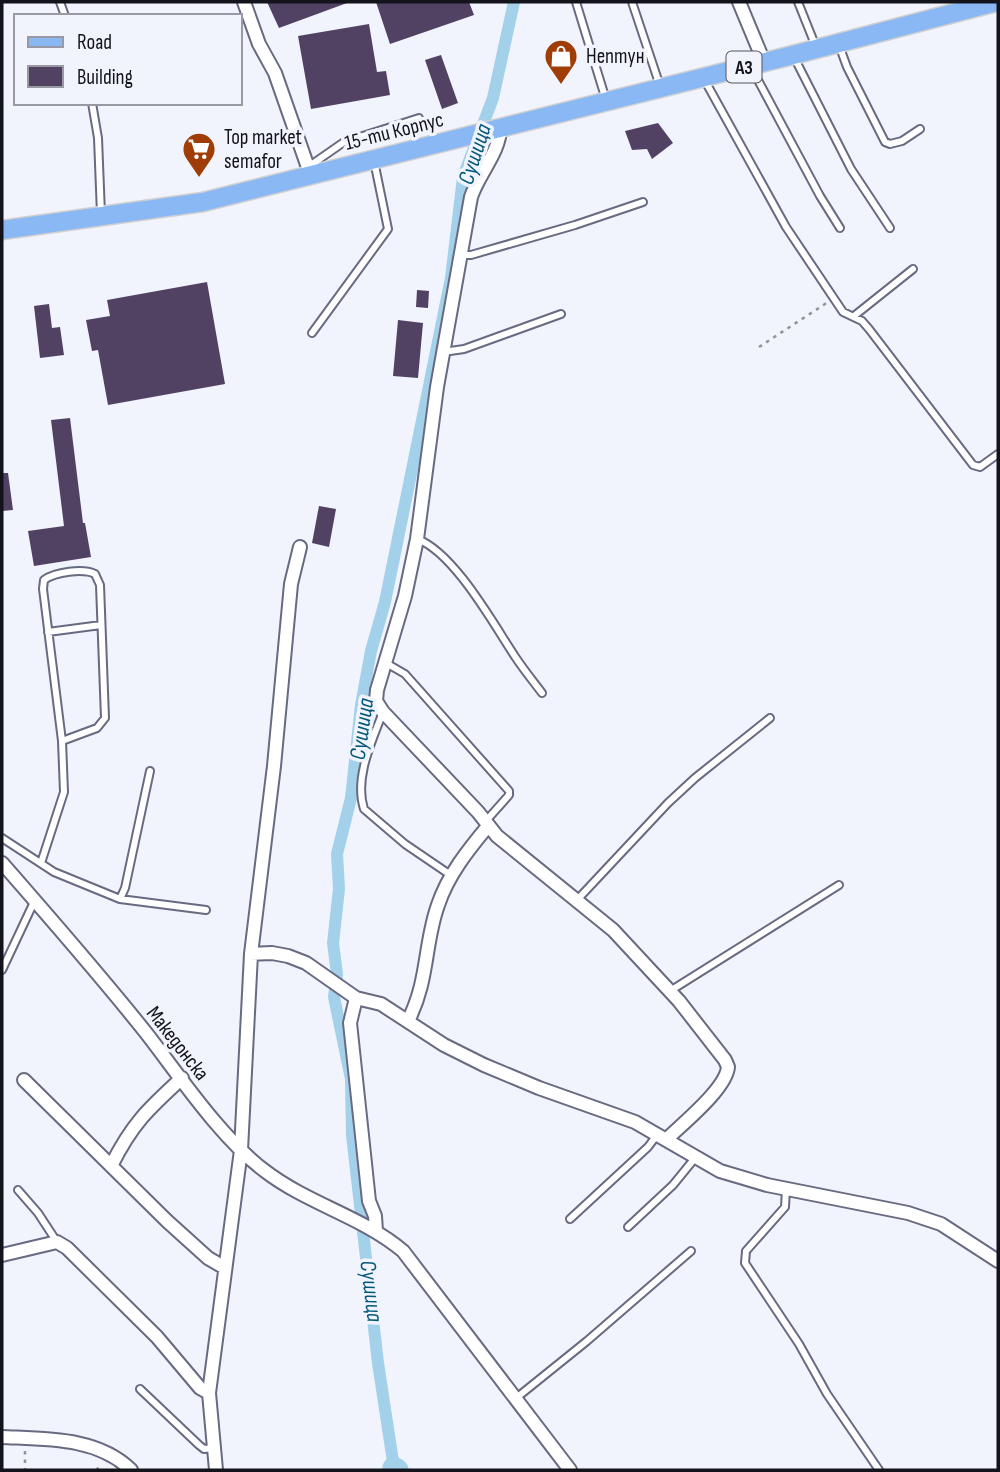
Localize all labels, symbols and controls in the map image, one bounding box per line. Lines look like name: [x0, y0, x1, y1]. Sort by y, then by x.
legend: [14, 14, 242, 105]
text: Road: [77, 30, 112, 55]
shop icon: Нептун: [542, 37, 580, 86]
place label: Нептун: [586, 44, 644, 69]
road number: A3: [726, 52, 762, 82]
text: Building: [77, 65, 133, 90]
street label: 15-ти Корпус: [342, 107, 446, 156]
water label: Сушица: [452, 120, 498, 188]
place label: Top market semafor: [224, 125, 302, 174]
supermarket icon: Top market semafor: [180, 130, 218, 179]
water label: Сушица: [344, 696, 380, 762]
street label: Македонска: [141, 1001, 214, 1085]
water label: Сушица: [353, 1259, 389, 1324]

